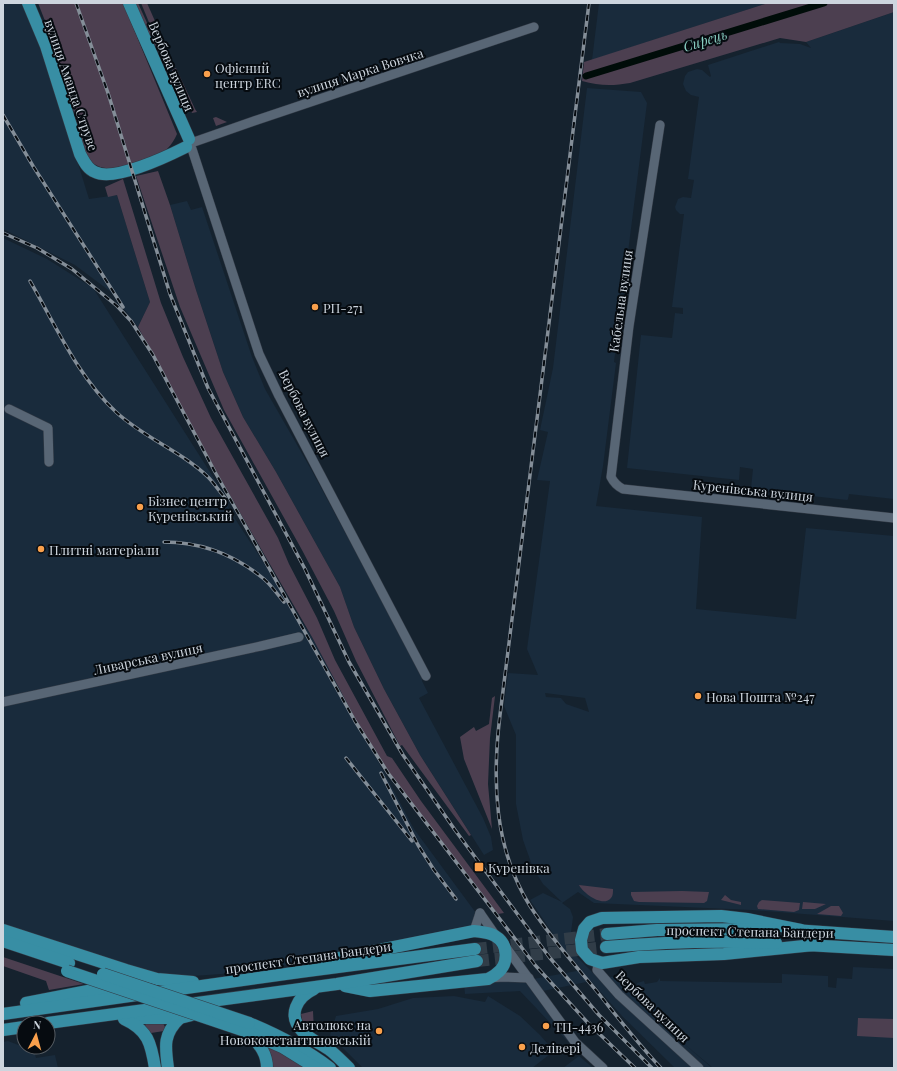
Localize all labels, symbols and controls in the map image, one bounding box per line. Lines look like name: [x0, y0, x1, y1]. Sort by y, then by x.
street label: вулиця Аманда Струве: [42, 17, 103, 153]
street label: Вербова вулиця: [145, 18, 199, 114]
water label: Сирець: [681, 24, 729, 56]
street label: вулиця Марка Вовчка: [295, 43, 426, 100]
place label: Офісний центр ERC: [215, 59, 281, 91]
marker: Офісний центр ERC: [202, 69, 212, 79]
street label: Кабельна вулиця: [604, 249, 636, 353]
place label: РП-271: [323, 299, 363, 316]
marker: РП-271: [310, 302, 320, 312]
street label: Вербова вулиця: [276, 366, 334, 460]
street label: Куренівська вулиця: [692, 475, 814, 505]
place label: Бізнес центр Куренівський: [148, 492, 233, 524]
marker: Бізнес центр Куренівський: [135, 502, 145, 512]
place label: Плитні матеріали: [49, 541, 159, 558]
marker: Плитні матеріали: [36, 544, 46, 554]
street label: Ливарська вулиця: [91, 638, 204, 678]
place label: Нова Пошта №247: [706, 688, 815, 705]
marker: Нова Пошта №247: [693, 691, 703, 701]
place label: Куренівка: [488, 859, 550, 876]
marker: Куренівка: [473, 861, 485, 873]
street label: проспект Степана Бандери: [666, 921, 834, 941]
street label: проспект Степана Бандери: [224, 937, 392, 977]
street label: Вербова вулиця: [613, 967, 693, 1045]
north arrow: [16, 1015, 56, 1055]
place label: Автолюкс на Новоконстантиновській: [220, 1016, 372, 1048]
text: N: [32, 1017, 42, 1032]
place label: ТП-4436: [554, 1018, 604, 1035]
marker: ТП-4436: [541, 1021, 551, 1031]
marker: Автолюкс на Новоконстантиновській: [374, 1026, 384, 1036]
place label: Делівері: [530, 1039, 581, 1056]
marker: Делівері: [517, 1042, 527, 1052]

